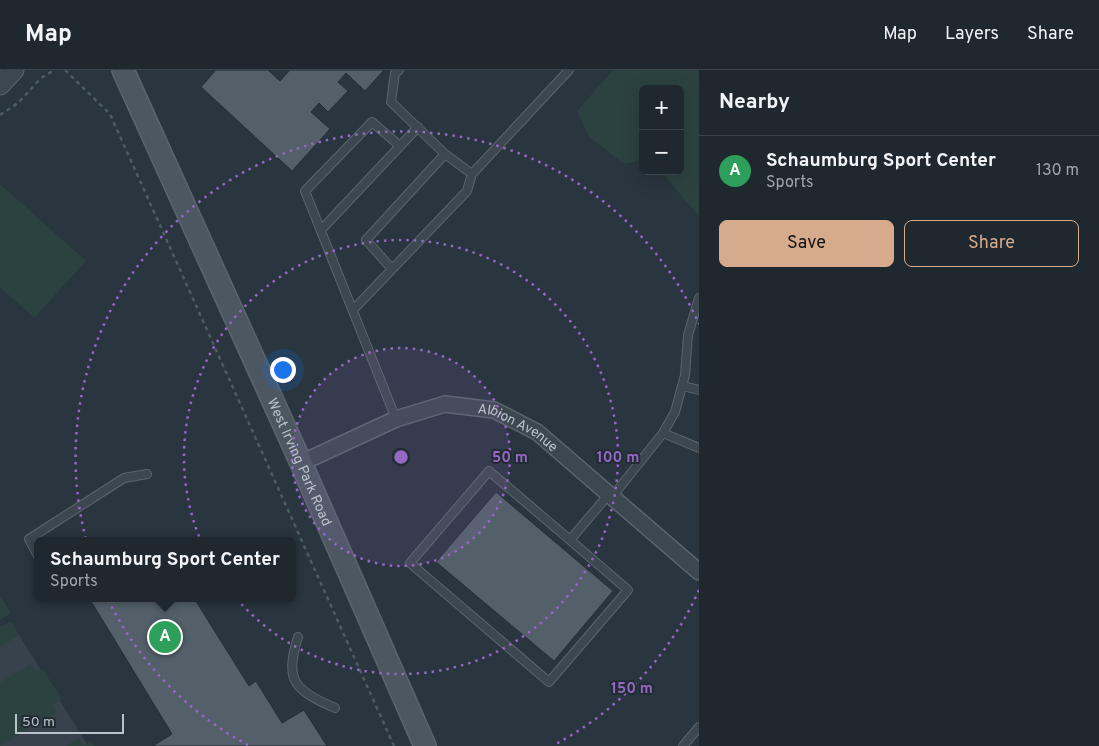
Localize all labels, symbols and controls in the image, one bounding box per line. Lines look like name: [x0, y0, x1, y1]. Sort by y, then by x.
text: Map: [25, 20, 72, 50]
text: Map: [883, 23, 917, 46]
text: Layers: [945, 23, 999, 46]
text: Share: [1027, 23, 1074, 46]
map controls: [639, 85, 684, 175]
button: +: [639, 85, 684, 130]
text: Nearby: [719, 89, 790, 116]
button: −: [639, 130, 684, 175]
text: Schaumburg Sport Center: [766, 149, 996, 173]
text: A: [729, 161, 741, 181]
text: 130 m: [1036, 161, 1079, 181]
text: Sports: [766, 173, 814, 193]
button: Save: [719, 220, 894, 267]
button: Share: [904, 220, 1079, 267]
your location: [270, 357, 296, 383]
street label: West Irving Park Road: [263, 396, 335, 529]
street label: Albion Avenue: [477, 401, 561, 456]
centre of rings: [392, 448, 410, 466]
text: 50 m: [492, 449, 528, 468]
text: 100 m: [597, 449, 639, 468]
popup: [34, 537, 296, 602]
text: Schaumburg Sport Center: [50, 548, 280, 572]
text: Sports: [50, 572, 98, 592]
pin: A: [149, 618, 181, 656]
text: 150 m: [611, 680, 653, 699]
scale bar: [15, 711, 124, 734]
text: 50 m: [22, 714, 55, 731]

